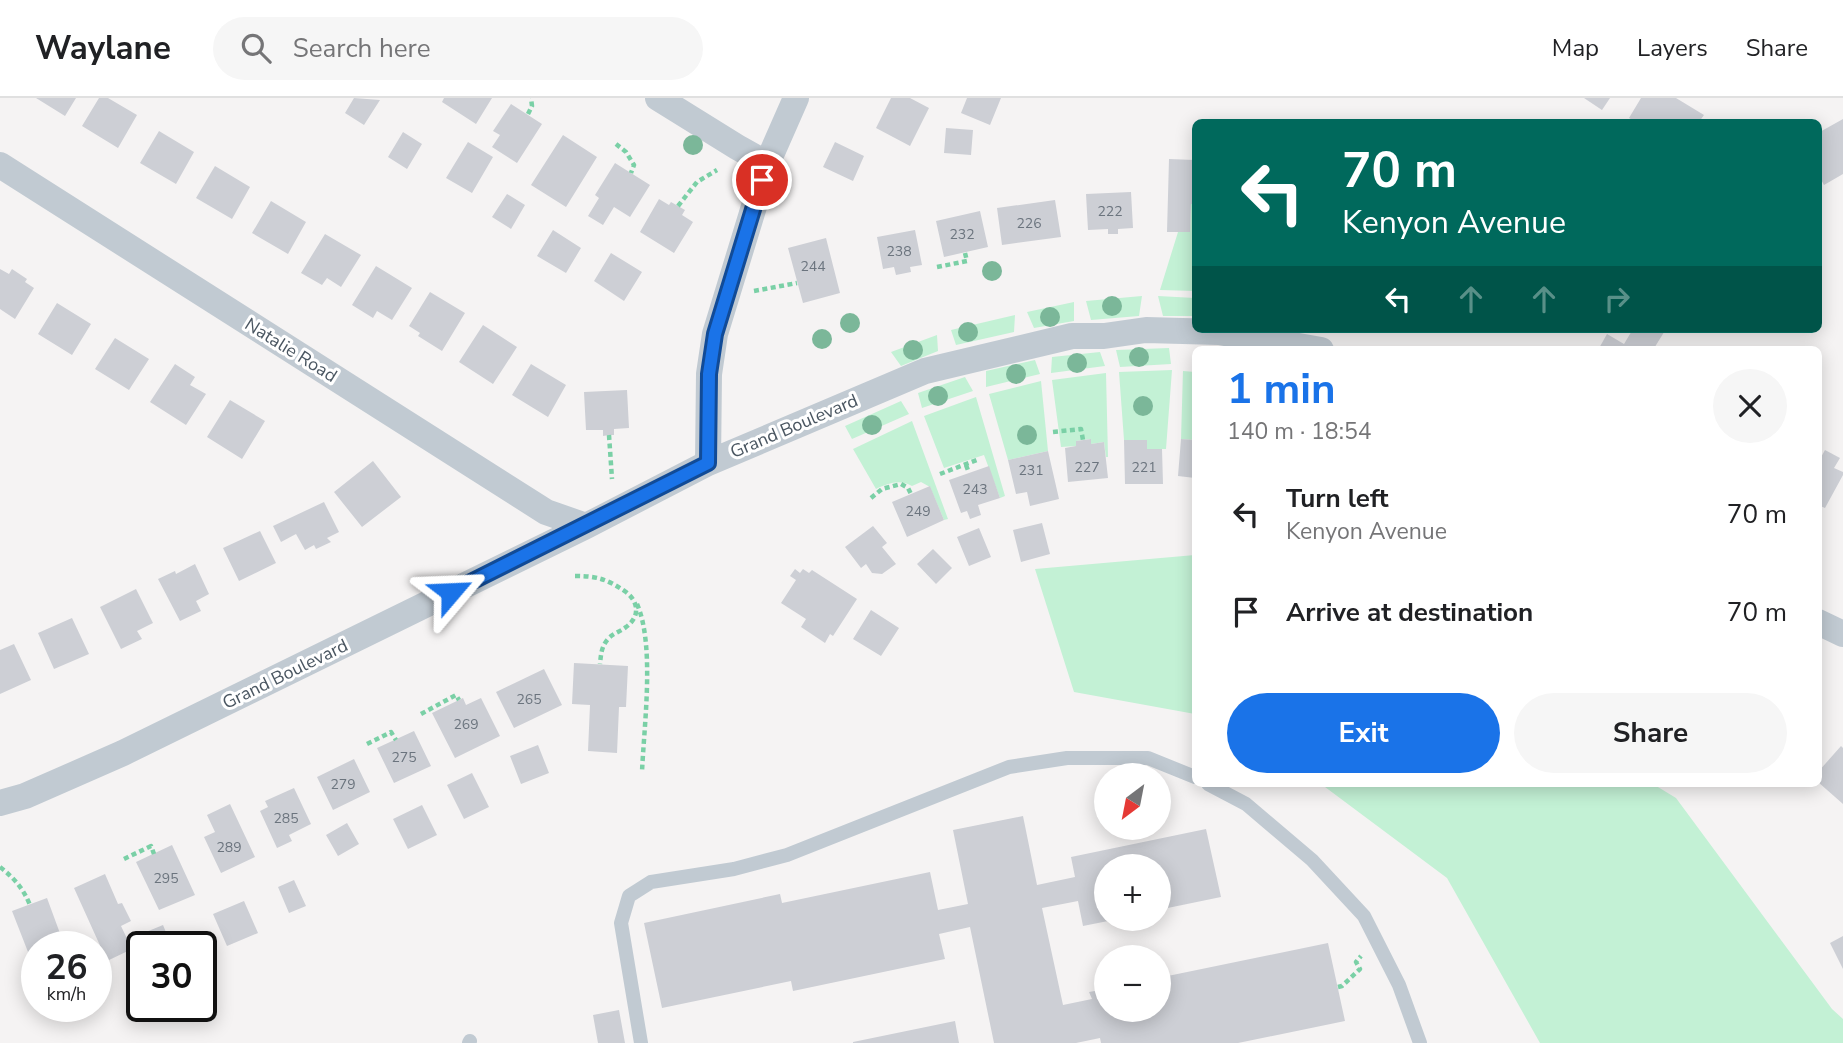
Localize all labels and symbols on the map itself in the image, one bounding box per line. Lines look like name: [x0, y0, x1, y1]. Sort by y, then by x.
pin: [732, 150, 792, 210]
house number: 222: [1097, 202, 1123, 221]
house number: 226: [1016, 214, 1042, 233]
house number: 232: [949, 225, 975, 244]
house number: 238: [886, 242, 912, 261]
house number: 244: [800, 257, 826, 276]
street label: Natalie Road: [240, 312, 342, 388]
street label: Grand Boulevard: [726, 388, 862, 464]
house number: 227: [1074, 458, 1100, 477]
house number: 221: [1131, 458, 1157, 477]
house number: 231: [1018, 461, 1044, 480]
house number: 243: [962, 480, 988, 499]
house number: 249: [905, 502, 931, 521]
position arrow: [414, 555, 488, 629]
street label: Grand Boulevard: [218, 633, 352, 715]
house number: 265: [516, 690, 542, 709]
house number: 269: [453, 715, 479, 734]
house number: 275: [391, 748, 417, 767]
north arrow: [1094, 763, 1171, 840]
house number: 279: [330, 775, 356, 794]
house number: 285: [273, 809, 299, 828]
house number: 289: [216, 838, 242, 857]
house number: 295: [153, 869, 179, 888]
speed limit sign: 30: [126, 931, 217, 1022]

